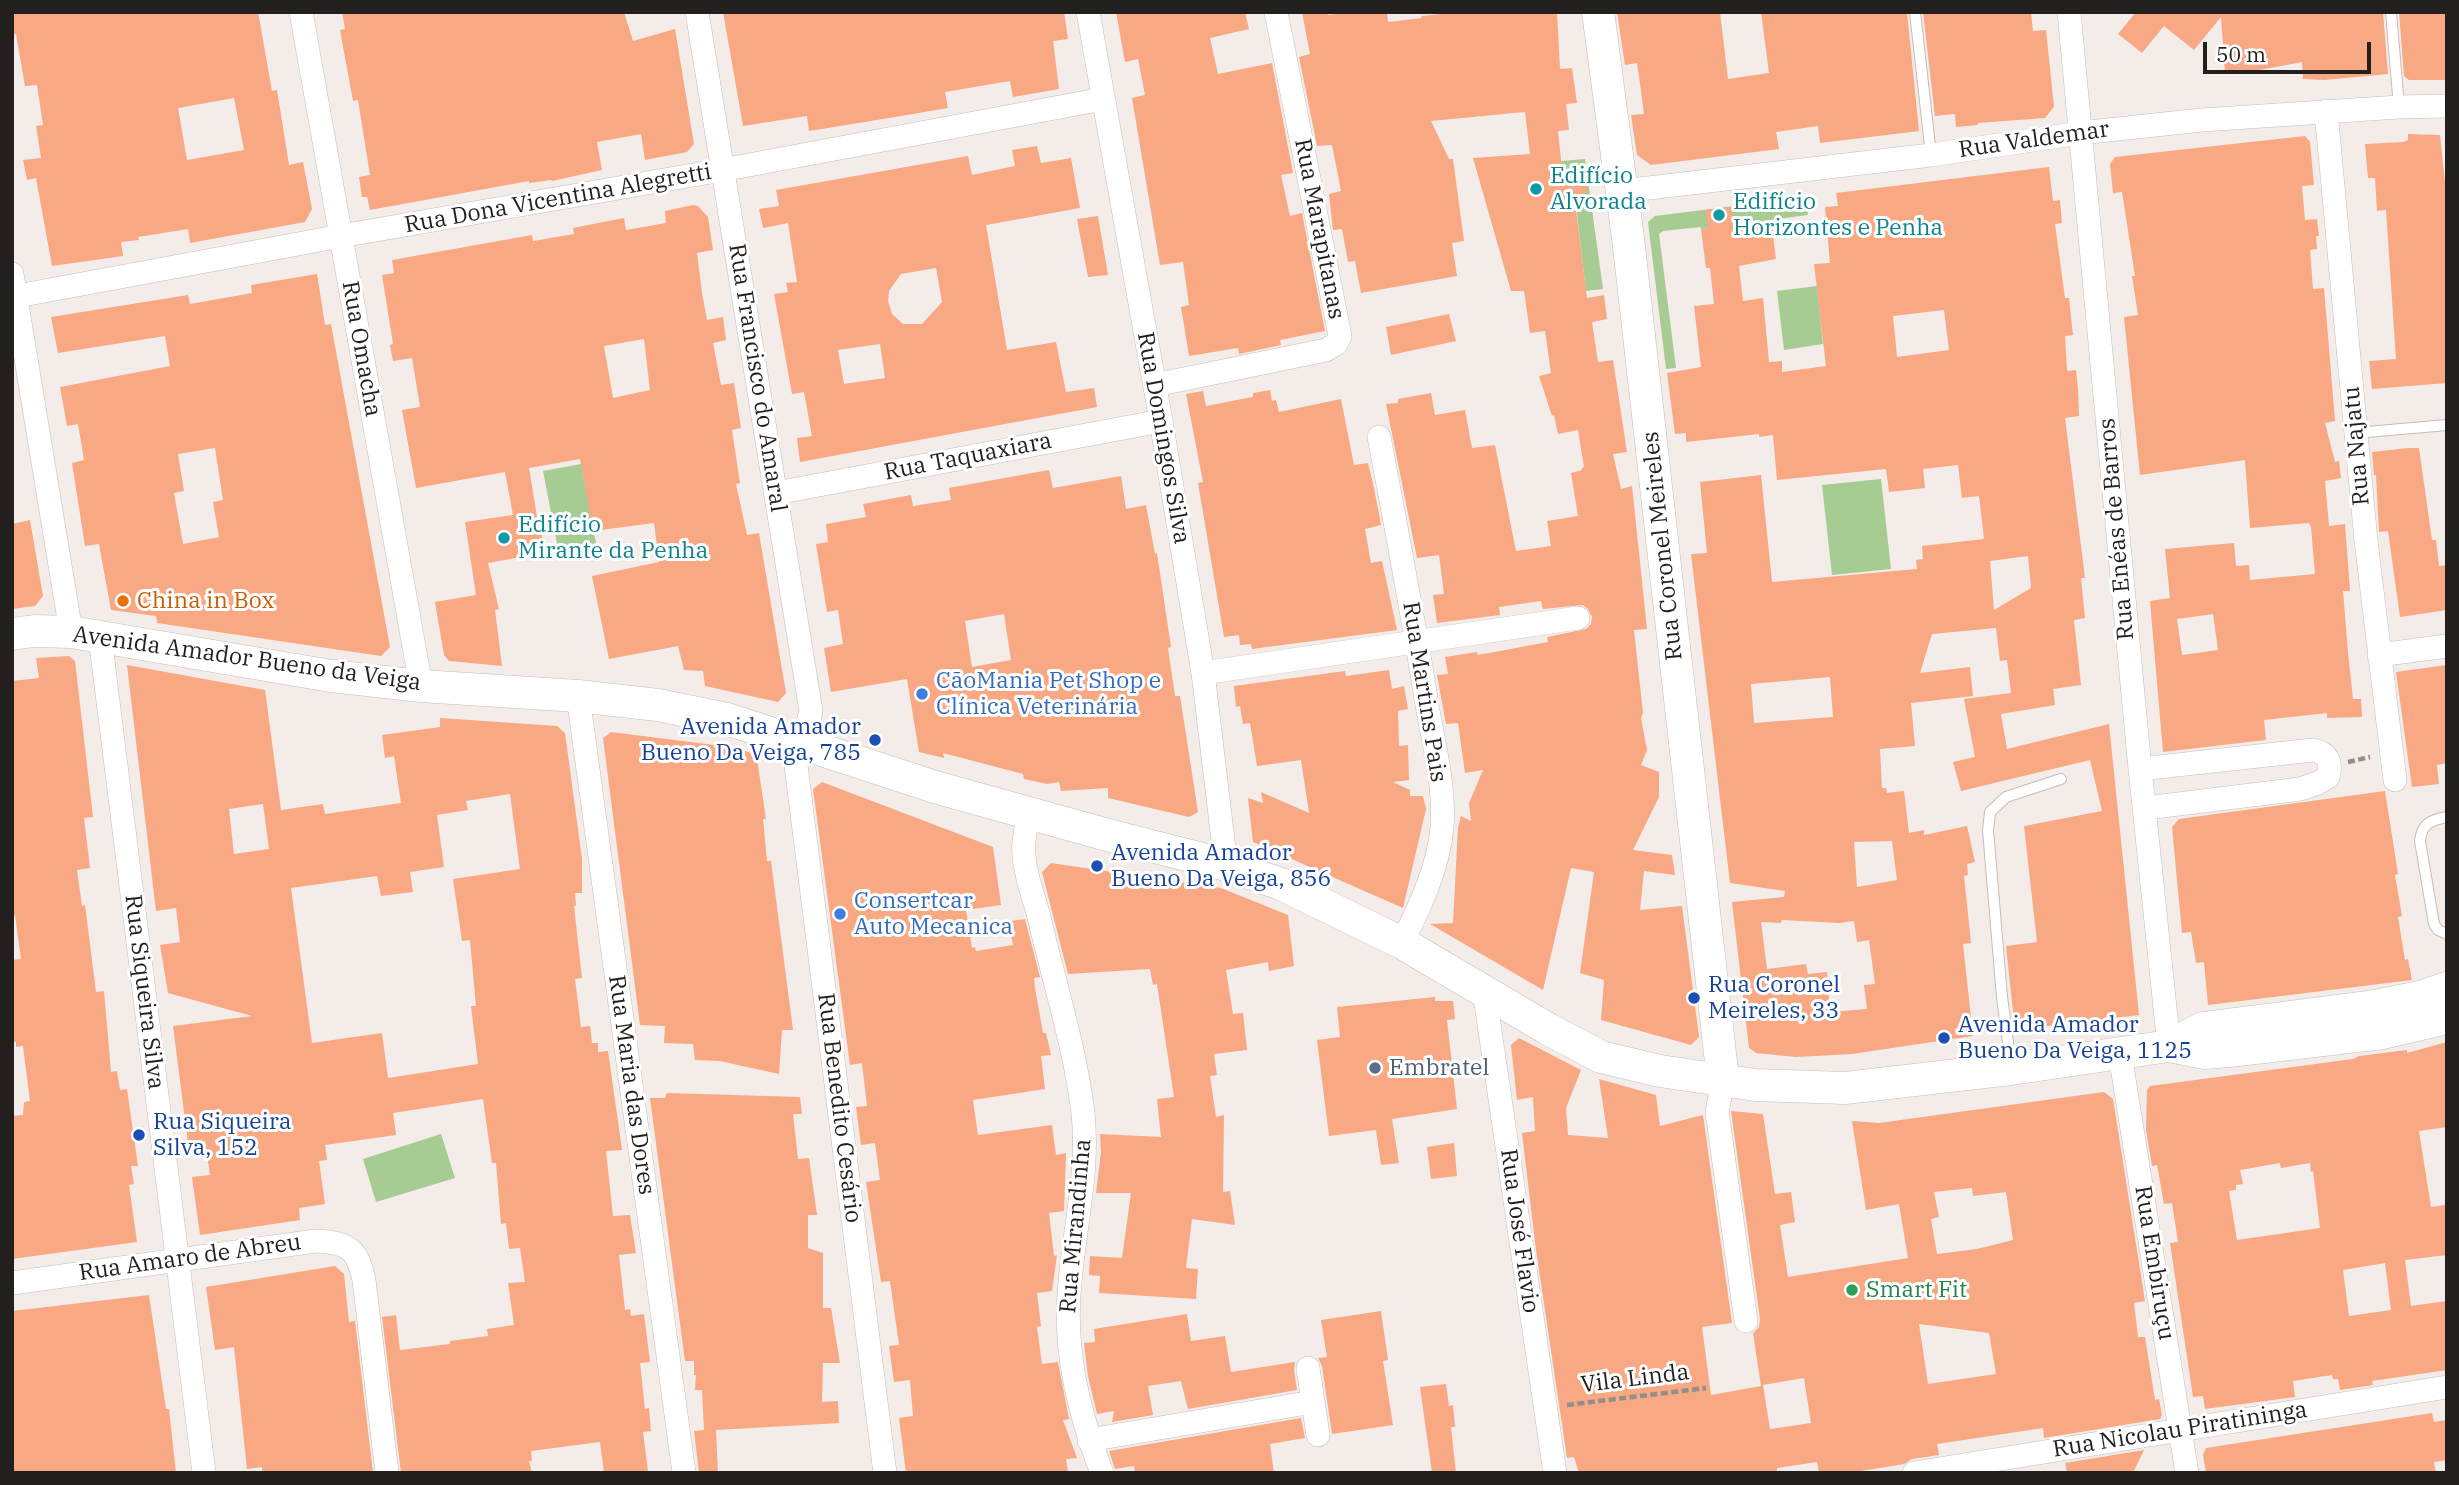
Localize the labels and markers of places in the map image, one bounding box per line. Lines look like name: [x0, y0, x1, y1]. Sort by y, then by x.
place label: Edifício Alvorada: [1550, 162, 1647, 216]
marker: Edifício Alvorada: [1528, 181, 1544, 197]
place label: Edifício Horizontes e Penha: [1733, 188, 1943, 242]
marker: Edifício Horizontes e Penha: [1711, 207, 1727, 223]
place label: Edifício Mirante da Penha: [518, 511, 708, 565]
marker: Edifício Mirante da Penha: [496, 530, 512, 546]
place label: China in Box: [137, 587, 274, 615]
marker: China in Box: [115, 593, 131, 609]
place label: CãoMania Pet Shop e Clínica Veterinária: [936, 667, 1161, 721]
marker: CãoMania Pet Shop e Clínica Veterinária: [914, 686, 930, 702]
place label: Avenida Amador Bueno Da Veiga, 785: [641, 713, 861, 767]
marker: Avenida Amador Bueno Da Veiga, 785: [867, 732, 883, 748]
place label: Avenida Amador Bueno Da Veiga, 856: [1111, 839, 1331, 893]
marker: Avenida Amador Bueno Da Veiga, 856: [1089, 858, 1105, 874]
place label: Consertcar Auto Mecanica: [854, 887, 1013, 941]
marker: Consertcar Auto Mecanica: [832, 906, 848, 922]
place label: Rua Coronel Meireles, 33: [1708, 971, 1840, 1025]
marker: Rua Coronel Meireles, 33: [1686, 990, 1702, 1006]
place label: Avenida Amador Bueno Da Veiga, 1125: [1958, 1011, 2192, 1065]
marker: Avenida Amador Bueno Da Veiga, 1125: [1936, 1030, 1952, 1046]
place label: Embratel: [1389, 1054, 1489, 1082]
marker: Embratel: [1367, 1060, 1383, 1076]
place label: Rua Siqueira Silva, 152: [153, 1108, 292, 1162]
marker: Rua Siqueira Silva, 152: [131, 1127, 147, 1143]
place label: Smart Fit: [1866, 1276, 1967, 1304]
marker: Smart Fit: [1844, 1282, 1860, 1298]

